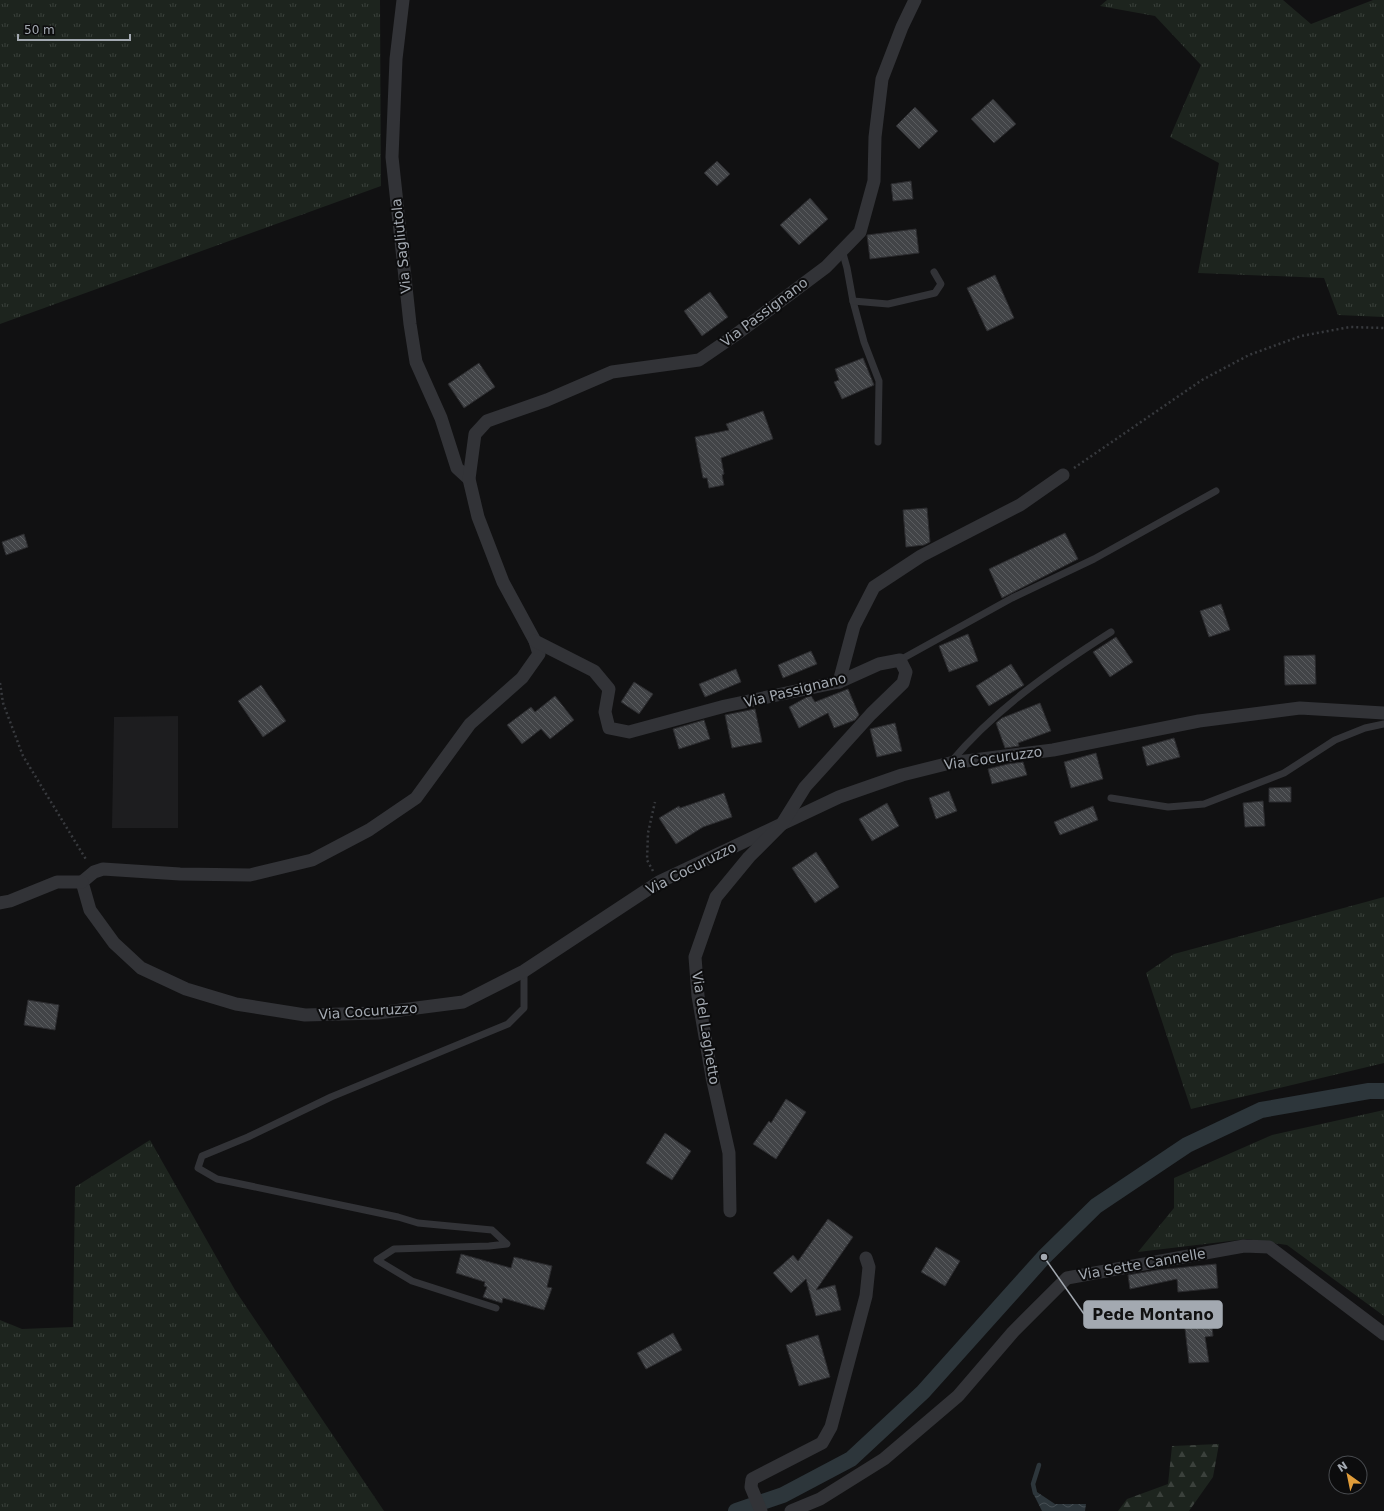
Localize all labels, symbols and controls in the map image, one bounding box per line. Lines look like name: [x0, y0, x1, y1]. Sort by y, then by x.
scale bar: [18, 16, 130, 42]
text: 50 m: [24, 23, 55, 37]
street label: Via Sagliutola: [388, 198, 414, 294]
street label: Via Passignano: [717, 274, 811, 350]
street label: Via Passignano: [742, 670, 848, 710]
street label: Via Cocuruzzo: [943, 743, 1043, 773]
street label: Via Cocuruzzo: [643, 838, 739, 898]
street label: Via del Laghetto: [689, 970, 723, 1086]
street label: Via Cocuruzzo: [318, 1000, 418, 1022]
street label: Via Sette Cannelle: [1077, 1245, 1207, 1283]
callout: Pede Montano: [1084, 1301, 1222, 1328]
text: Pede Montano: [1092, 1306, 1214, 1324]
north arrow: [1328, 1455, 1368, 1495]
text: N: [1335, 1459, 1350, 1475]

